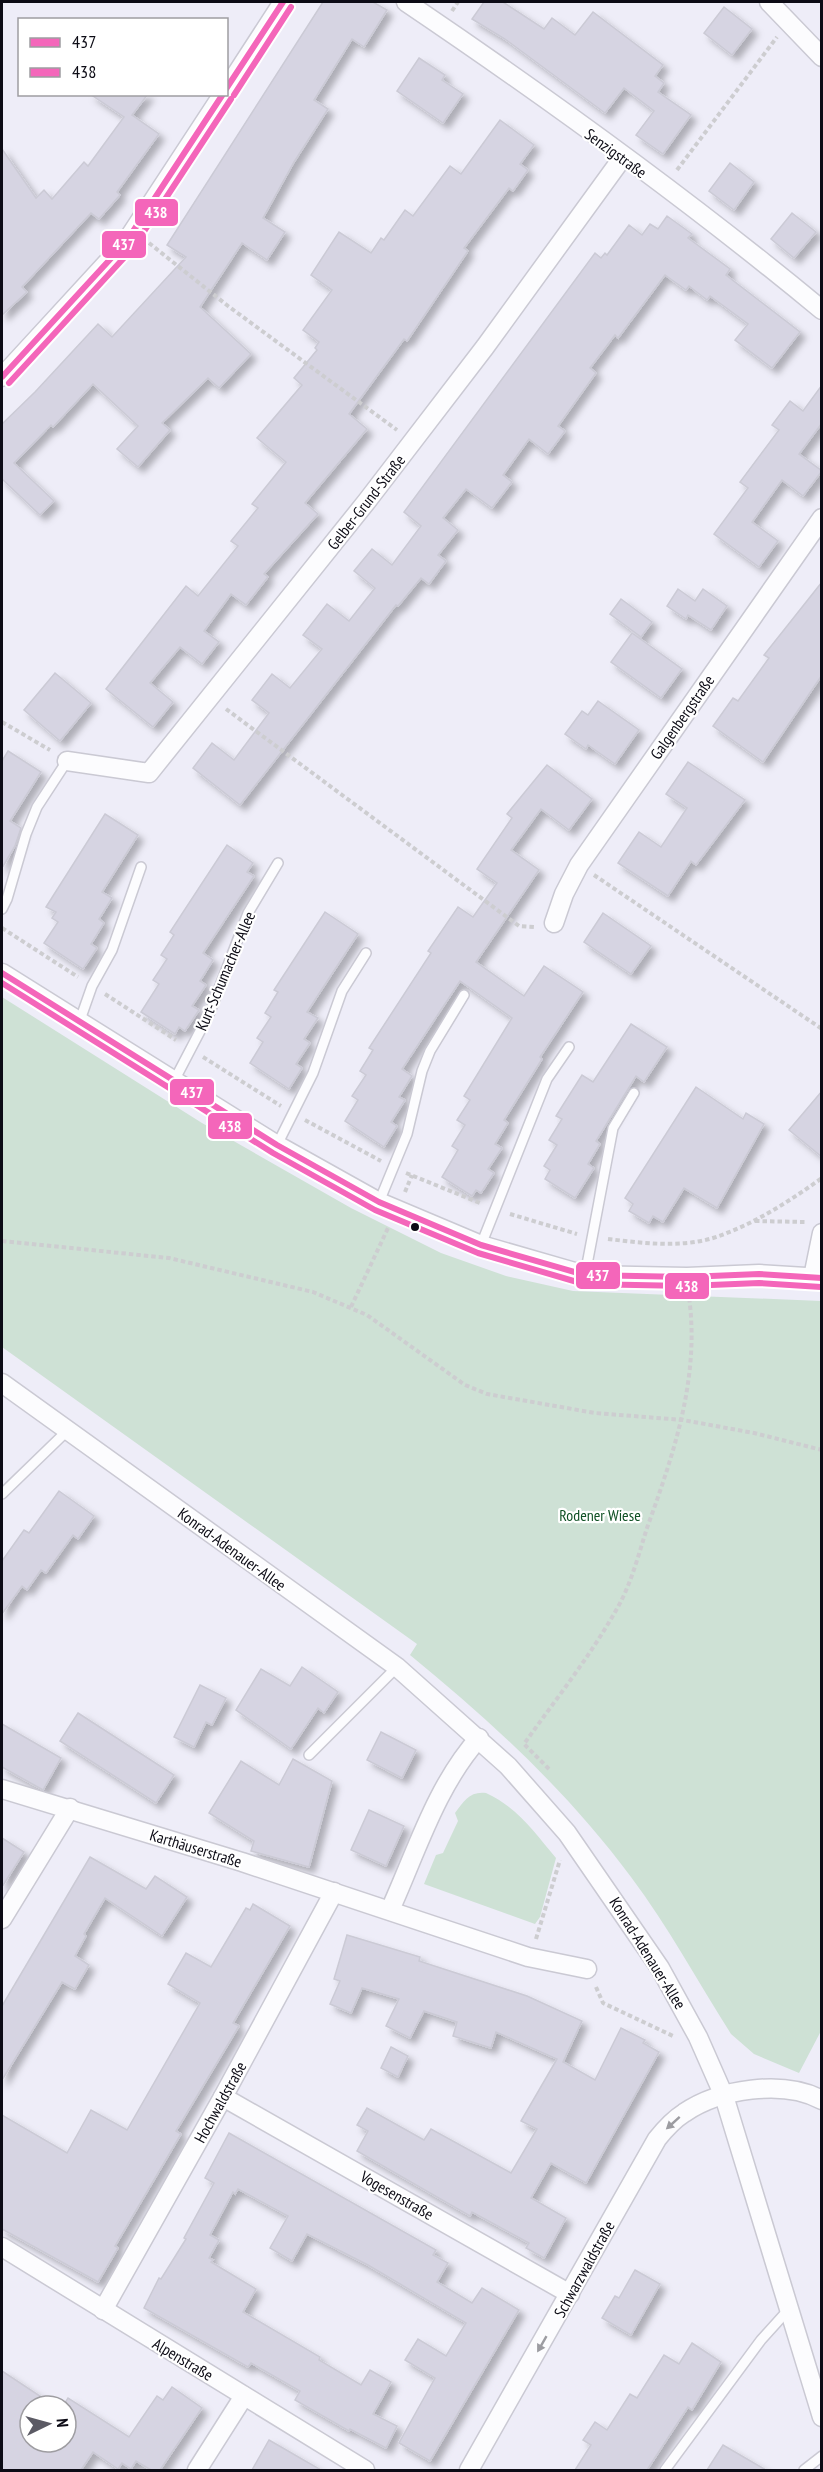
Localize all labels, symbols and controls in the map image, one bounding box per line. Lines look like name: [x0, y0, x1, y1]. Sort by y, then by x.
legend: [18, 18, 228, 96]
text: 437: [72, 30, 96, 53]
text: 438: [72, 60, 96, 83]
street label: Senzigstraße: [581, 124, 651, 182]
line badge: 438: [134, 198, 179, 227]
text: 438: [145, 202, 167, 222]
line badge: 437: [101, 230, 147, 259]
text: 437: [113, 234, 135, 254]
street label: Gelber-Grund-Straße: [323, 451, 409, 553]
street label: Galgenbergstraße: [646, 671, 718, 763]
street label: Kurt-Schumacher-Allee: [191, 908, 259, 1034]
line badge: 437: [169, 1078, 215, 1106]
text: 437: [181, 1082, 203, 1102]
line badge: 438: [207, 1112, 253, 1140]
text: 438: [219, 1116, 241, 1136]
unlabelled marker: [409, 1221, 421, 1233]
line badge: 437: [575, 1261, 621, 1290]
text: 437: [587, 1265, 609, 1285]
line badge: 438: [664, 1272, 710, 1300]
text: 438: [676, 1276, 698, 1296]
street label: Konrad-Adenauer-Allee: [174, 1503, 290, 1595]
park label: Rodener Wiese: [559, 1505, 641, 1525]
street label: Karthäuserstraße: [148, 1825, 244, 1871]
street label: Konrad-Adenauer-Allee: [605, 1893, 691, 2013]
street label: Hochwaldstraße: [190, 2058, 250, 2146]
one-way arrow: [666, 2115, 680, 2129]
street label: Vogesenstraße: [356, 2166, 437, 2224]
street label: Schwarzwaldstraße: [549, 2217, 619, 2321]
street label: Alpenstraße: [149, 2333, 217, 2385]
one-way arrow: [536, 2336, 547, 2352]
north arrow: [18, 2394, 78, 2454]
text: N: [53, 2418, 73, 2428]

